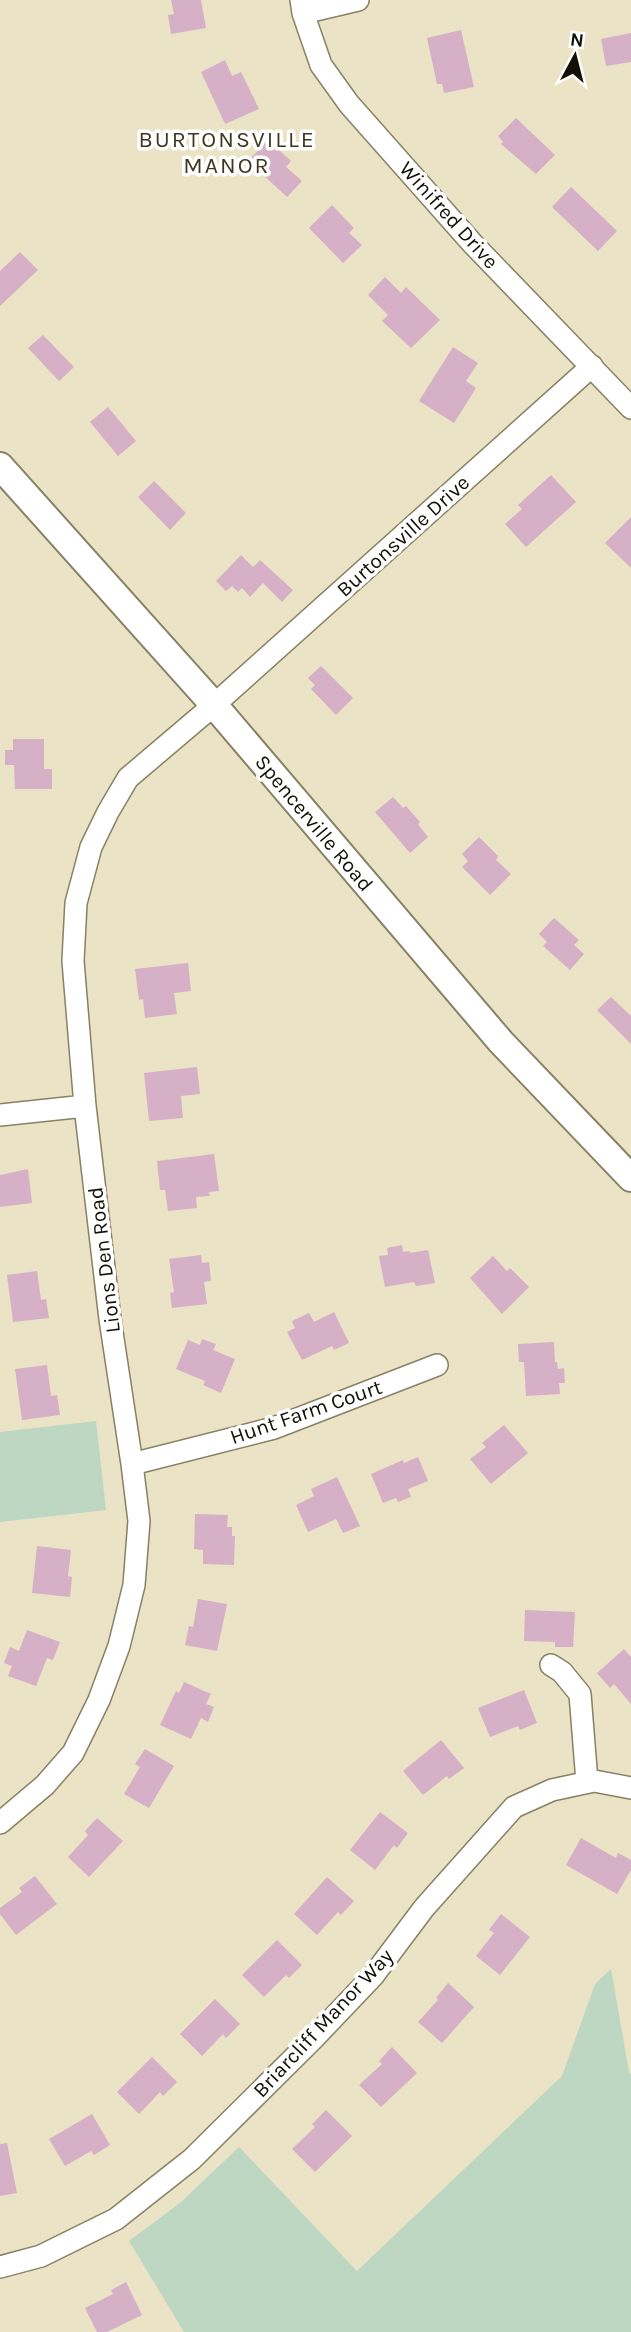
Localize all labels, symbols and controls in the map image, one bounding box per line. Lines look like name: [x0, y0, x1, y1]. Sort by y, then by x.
north arrow: [540, 21, 610, 91]
text: N: [569, 28, 585, 52]
district label: BURTONSVILLE MANOR: [138, 126, 316, 179]
street label: Winifred Drive: [395, 156, 503, 274]
street label: Burtonsville Drive: [332, 470, 474, 602]
street label: Spencerville Road: [250, 750, 378, 896]
street label: Lions Den Road: [83, 1186, 125, 1334]
street label: Hunt Farm Court: [227, 1375, 385, 1449]
street label: Briarcliff Manor Way: [248, 1944, 398, 2102]

